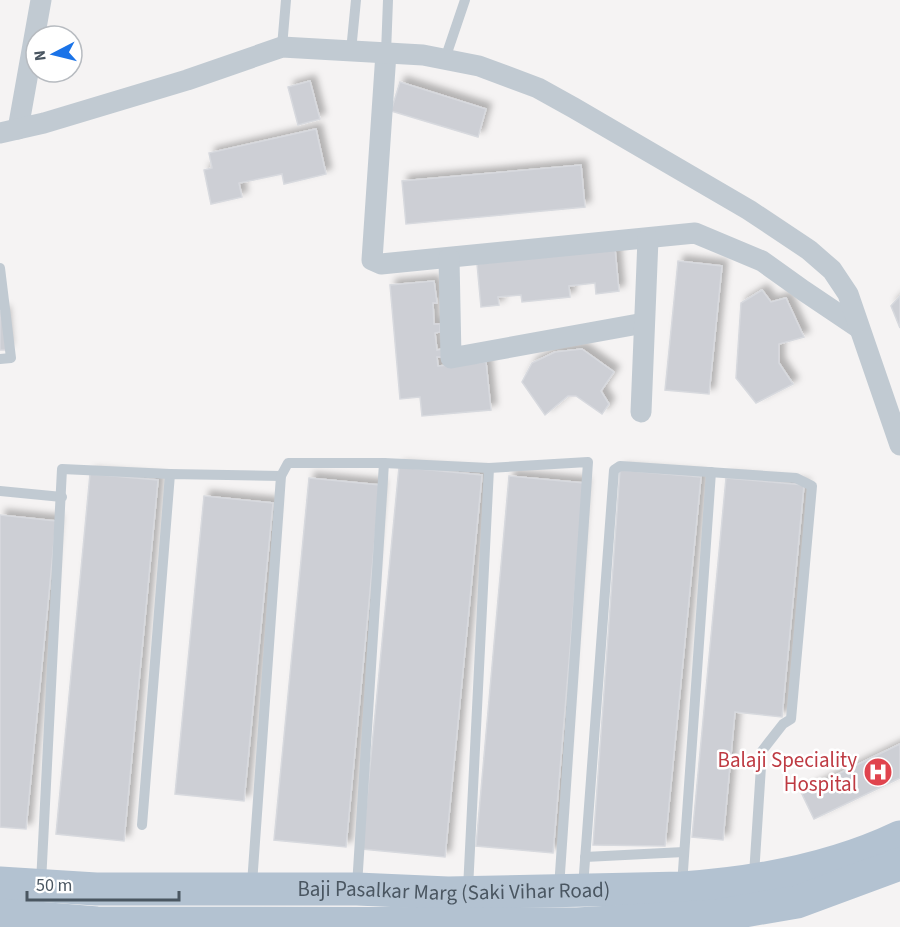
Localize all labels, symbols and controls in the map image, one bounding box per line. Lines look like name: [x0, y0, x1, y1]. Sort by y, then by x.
north arrow: [24, 24, 84, 84]
text: N: [29, 49, 52, 62]
place label: Balaji Speciality Hospital: [718, 745, 857, 799]
hospital icon: Balaji Speciality Hospital: [862, 756, 894, 788]
scale bar: [27, 864, 178, 902]
text: 50 m: [36, 873, 72, 898]
street label: Baji Pasalkar Marg (Saki Vihar Road): [297, 874, 610, 908]

